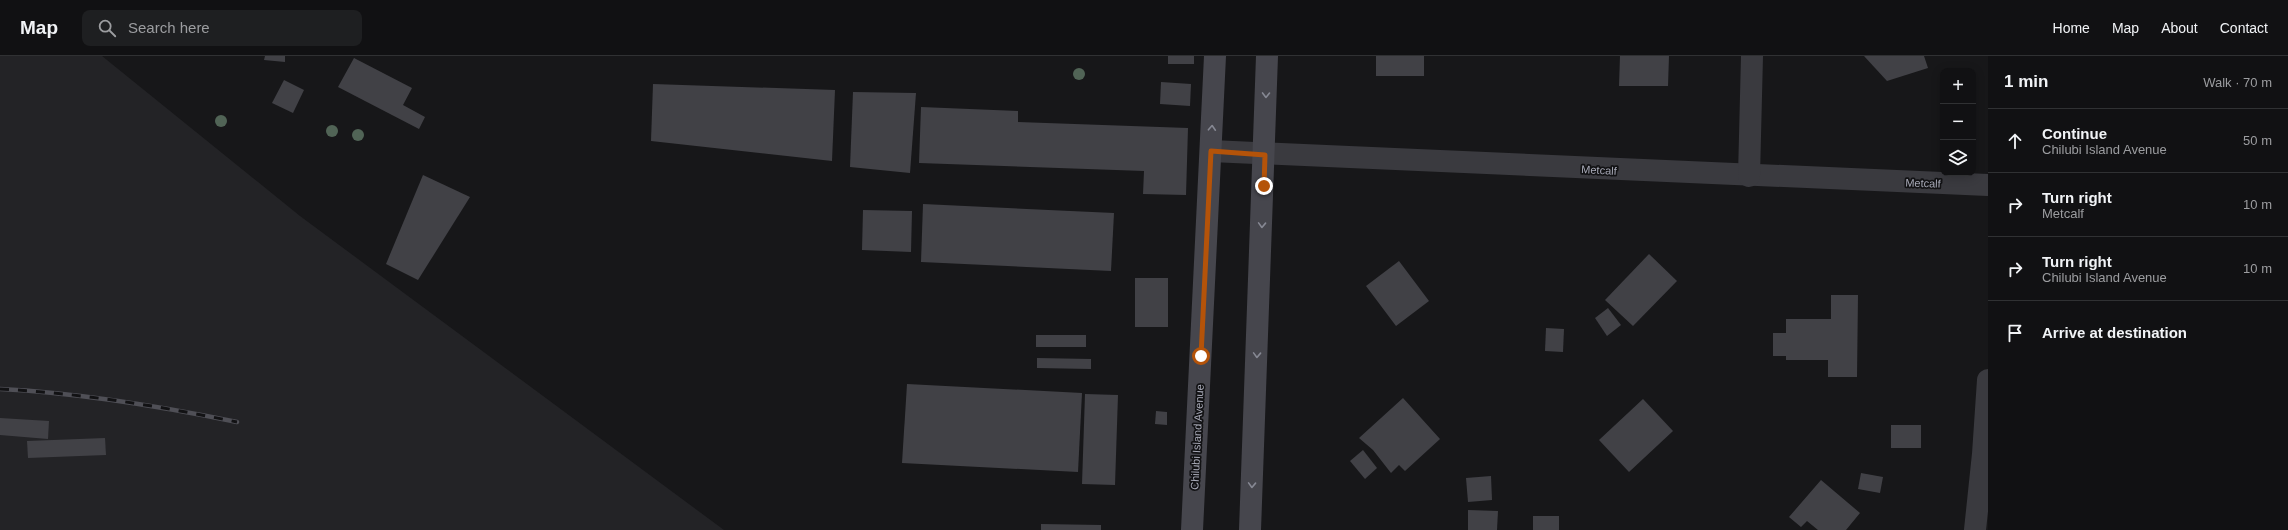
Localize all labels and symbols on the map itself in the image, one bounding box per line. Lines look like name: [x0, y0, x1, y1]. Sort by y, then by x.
one-way arrow: [1262, 92, 1270, 98]
one-way arrow: [1208, 124, 1217, 131]
street label: Metcalf: [1581, 163, 1618, 177]
street label: Metcalf: [1905, 176, 1942, 190]
route end: [1255, 177, 1273, 195]
one-way arrow: [1258, 222, 1266, 228]
route start: [1192, 347, 1210, 365]
one-way arrow: [1253, 352, 1261, 358]
street label: Chilubi Island Avenue: [1188, 384, 1206, 490]
one-way arrow: [1248, 482, 1256, 488]

